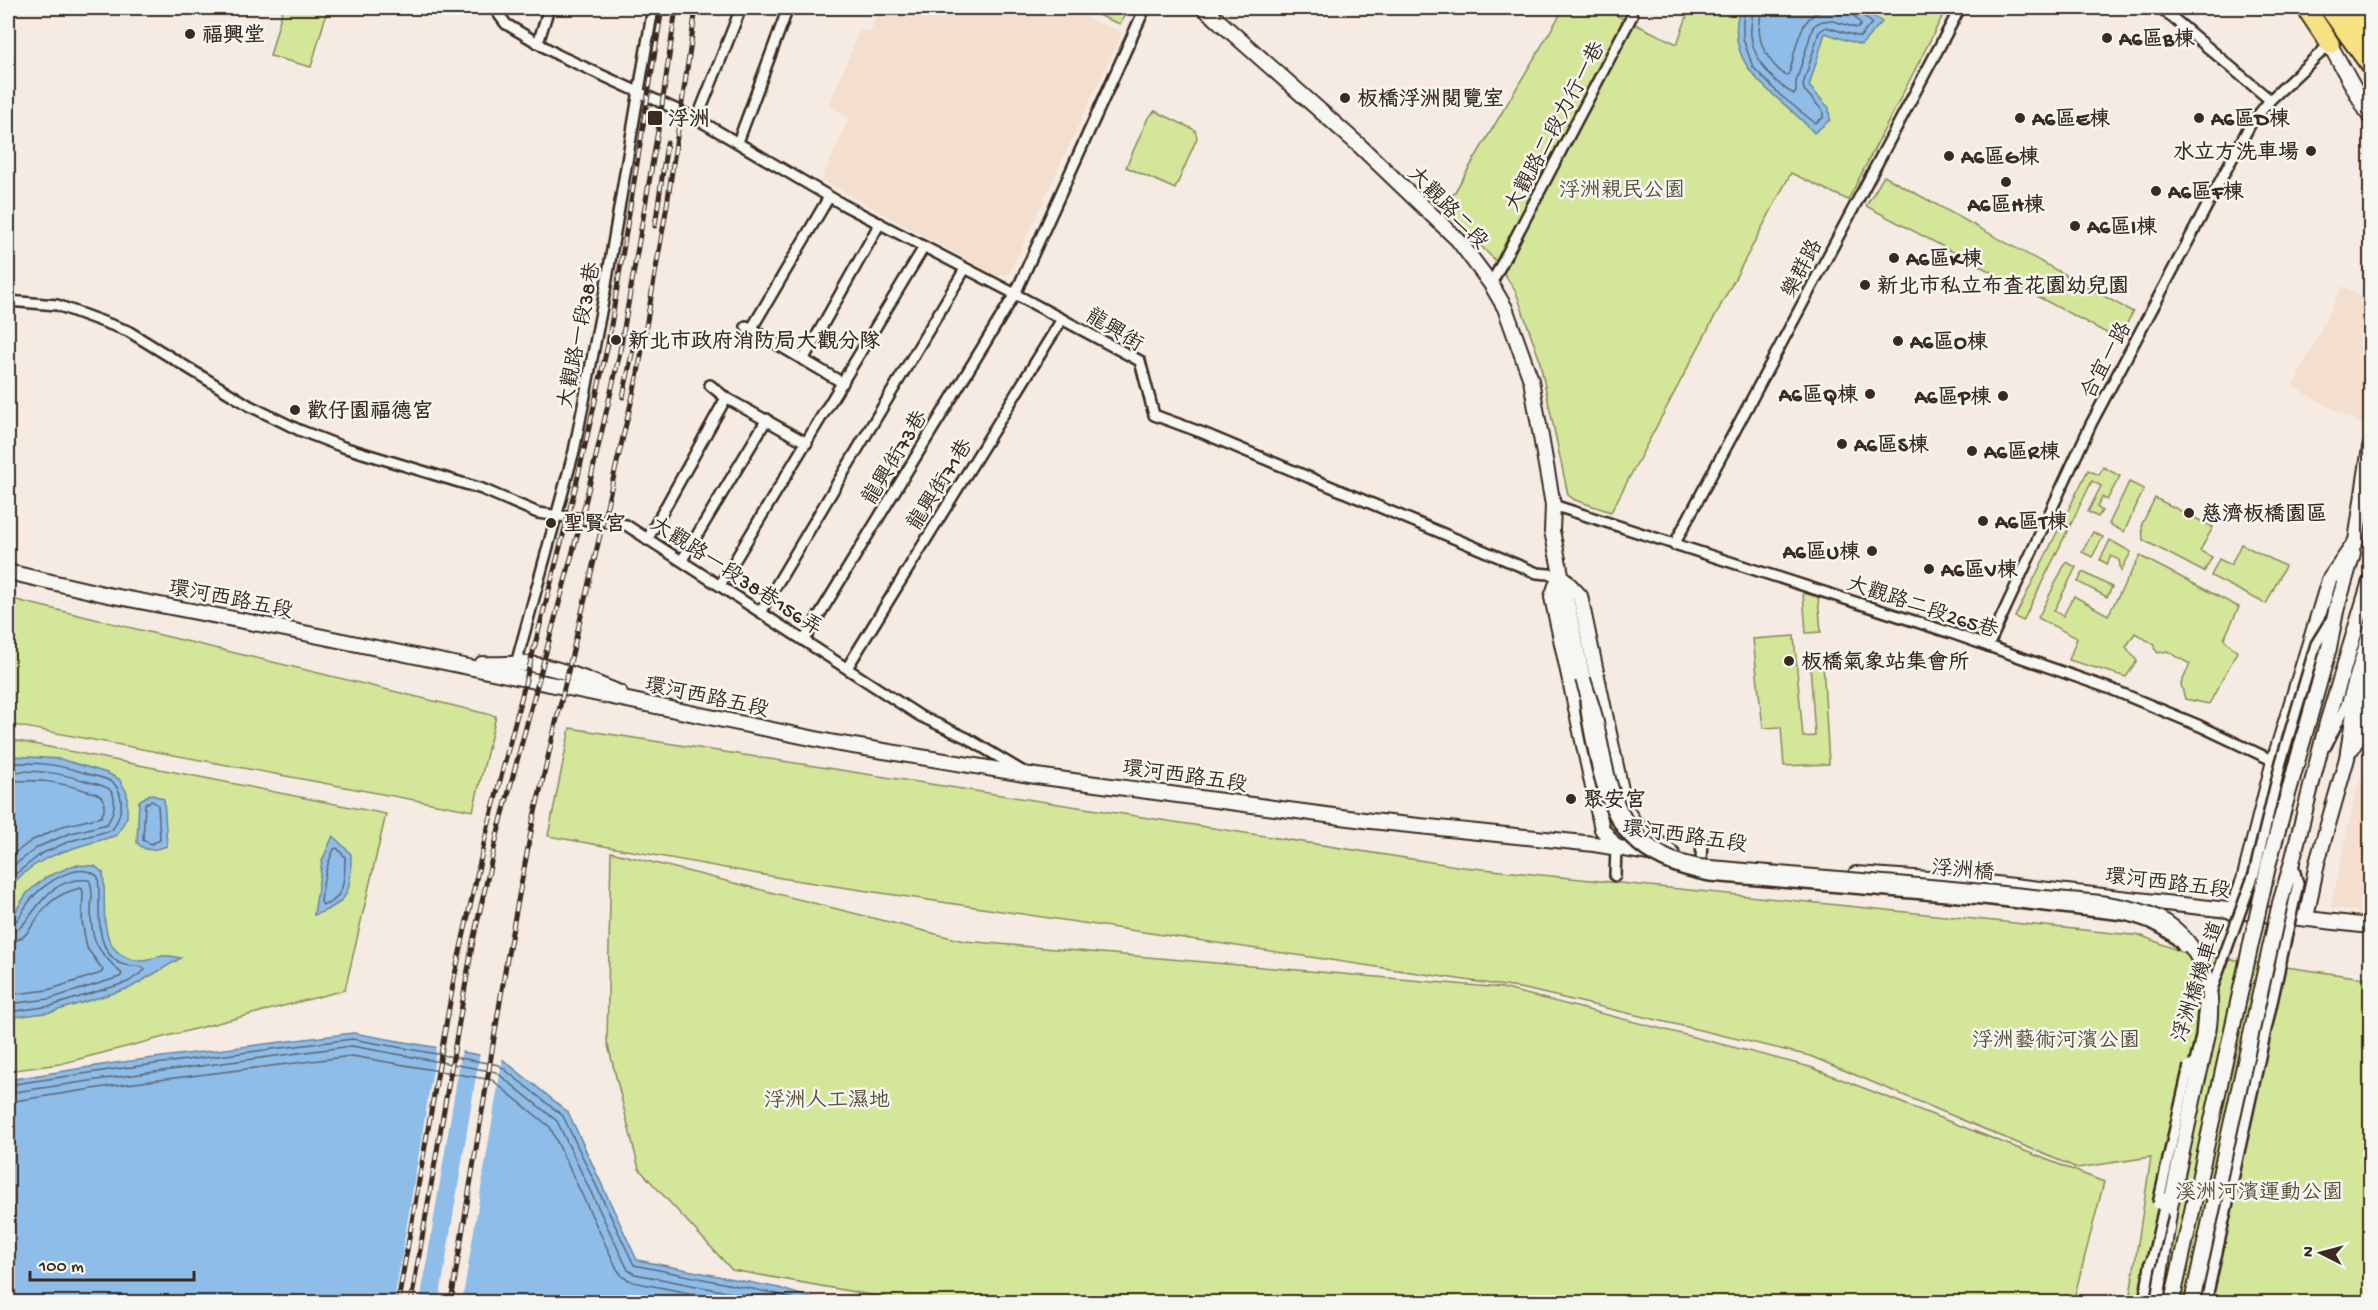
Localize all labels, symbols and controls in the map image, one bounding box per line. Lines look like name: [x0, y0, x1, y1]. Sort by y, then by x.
place label: 福興堂: [202, 23, 265, 50]
marker: 福興堂: [183, 27, 197, 41]
place label: A6區B棟: [2118, 27, 2196, 54]
marker: A6區B棟: [2100, 31, 2114, 45]
street label: 大觀路二段力行一巷: [1500, 37, 1612, 217]
place label: 板橋浮洲閱覽室: [1357, 87, 1504, 114]
marker: 板橋浮洲閱覽室: [1338, 91, 1352, 105]
place label: 浮洲: [668, 107, 710, 134]
place label: A6區E棟: [2031, 107, 2111, 134]
place label: A6區D棟: [2210, 107, 2291, 134]
marker: 浮洲: [646, 109, 664, 127]
marker: A6區E棟: [2013, 111, 2027, 125]
marker: A6區D棟: [2192, 111, 2206, 125]
place label: 水立方洗車場: [2173, 140, 2299, 167]
marker: 水立方洗車場: [2304, 144, 2318, 158]
place label: A6區G棟: [1960, 145, 2040, 172]
marker: A6區G棟: [1942, 149, 1956, 163]
street label: 大觀路二段: [1401, 162, 1493, 256]
marker: A6區H棟: [1999, 175, 2013, 189]
park label: 浮洲親民公園: [1559, 179, 1685, 205]
place label: A6區F棟: [2167, 180, 2245, 207]
marker: A6區F棟: [2149, 184, 2163, 198]
place label: A6區H棟: [1966, 193, 2046, 220]
place label: A6區I棟: [2086, 215, 2158, 242]
marker: A6區I棟: [2068, 219, 2082, 233]
street label: 樂群路: [1776, 235, 1830, 303]
place label: A6區K棟: [1905, 247, 1984, 274]
marker: A6區K棟: [1887, 251, 1901, 265]
street label: 大觀路一段38巷: [553, 260, 608, 411]
place label: 新北市私立布查花園幼兒園: [1877, 274, 2129, 301]
marker: 新北市私立布查花園幼兒園: [1858, 278, 1872, 292]
street label: 龍興街: [1080, 303, 1148, 359]
street label: 合宜一路: [2076, 318, 2139, 405]
place label: 新北市政府消防局大觀分隊: [628, 329, 880, 356]
place label: A6區O棟: [1909, 330, 1989, 357]
marker: 新北市政府消防局大觀分隊: [609, 333, 623, 347]
marker: A6區O棟: [1891, 334, 1905, 348]
place label: A6區Q棟: [1778, 383, 1859, 410]
place label: A6區P棟: [1913, 385, 1992, 412]
marker: A6區Q棟: [1863, 387, 1877, 401]
marker: A6區P棟: [1996, 389, 2010, 403]
place label: 歡仔園福德宮: [307, 399, 433, 426]
marker: 歡仔園福德宮: [288, 403, 302, 417]
street label: 龍興街73巷: [857, 406, 935, 511]
place label: A6區S棟: [1853, 433, 1930, 460]
street label: 龍興街71巷: [902, 434, 980, 536]
marker: A6區S棟: [1835, 437, 1849, 451]
place label: A6區R棟: [1983, 440, 2061, 467]
marker: A6區R棟: [1965, 444, 1979, 458]
place label: 慈濟板橋園區: [2201, 502, 2327, 529]
marker: 慈濟板橋園區: [2182, 506, 2196, 520]
place label: A6區T棟: [1994, 510, 2069, 537]
street label: 大觀路一段38巷156弄: [645, 511, 827, 643]
place label: 聖賢宮: [563, 512, 626, 539]
marker: A6區T棟: [1976, 514, 1990, 528]
marker: 聖賢宮: [544, 516, 558, 530]
place label: A6區U棟: [1782, 540, 1861, 567]
marker: A6區U棟: [1865, 544, 1879, 558]
place label: A6區V棟: [1940, 558, 2019, 585]
marker: A6區V棟: [1922, 562, 1936, 576]
street label: 大觀路二段265巷: [1843, 571, 2002, 646]
street label: 環河西路五段: [166, 575, 295, 626]
place label: 板橋氣象站集會所: [1801, 650, 1969, 677]
marker: 板橋氣象站集會所: [1782, 654, 1796, 668]
street label: 環河西路五段: [642, 672, 771, 725]
street label: 環河西路五段: [1120, 755, 1249, 800]
place label: 聚安宮: [1583, 788, 1646, 815]
marker: 聚安宮: [1564, 792, 1578, 806]
street label: 環河西路五段: [1620, 815, 1749, 860]
street label: 浮洲橋: [1930, 856, 1995, 888]
street label: 環河西路五段: [2104, 863, 2232, 906]
street label: 浮洲橋機車道: [2167, 918, 2232, 1046]
park label: 浮洲藝術河濱公園: [1972, 1028, 2140, 1055]
park label: 浮洲人工濕地: [764, 1089, 890, 1115]
park label: 溪洲河濱運動公園: [2175, 1180, 2343, 1207]
north arrow: [2291, 1223, 2351, 1283]
scale bar: [30, 1244, 194, 1282]
text: N: [2300, 1245, 2320, 1258]
text: 100 m: [38, 1257, 84, 1278]

